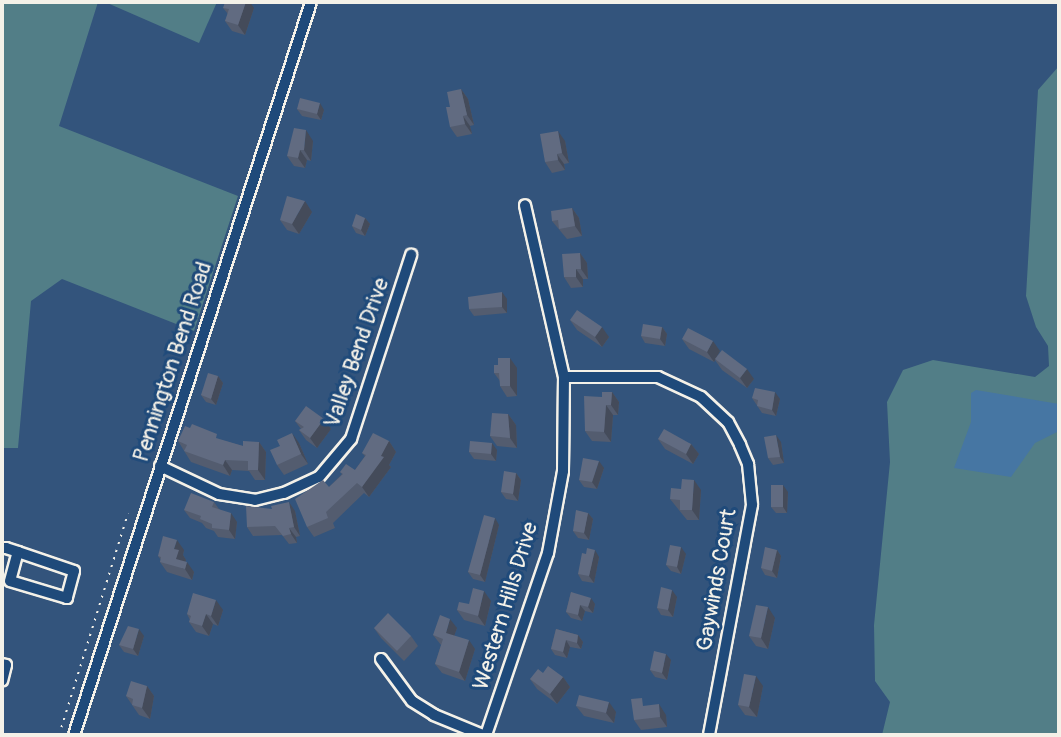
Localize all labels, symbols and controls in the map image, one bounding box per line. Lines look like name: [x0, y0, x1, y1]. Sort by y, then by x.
street label: Pennington Bend Road: [128, 259, 218, 465]
street label: Valley Bend Drive: [319, 275, 395, 431]
street label: Gaywinds Court: [692, 507, 742, 653]
street label: Western Hills Drive: [468, 519, 544, 693]

